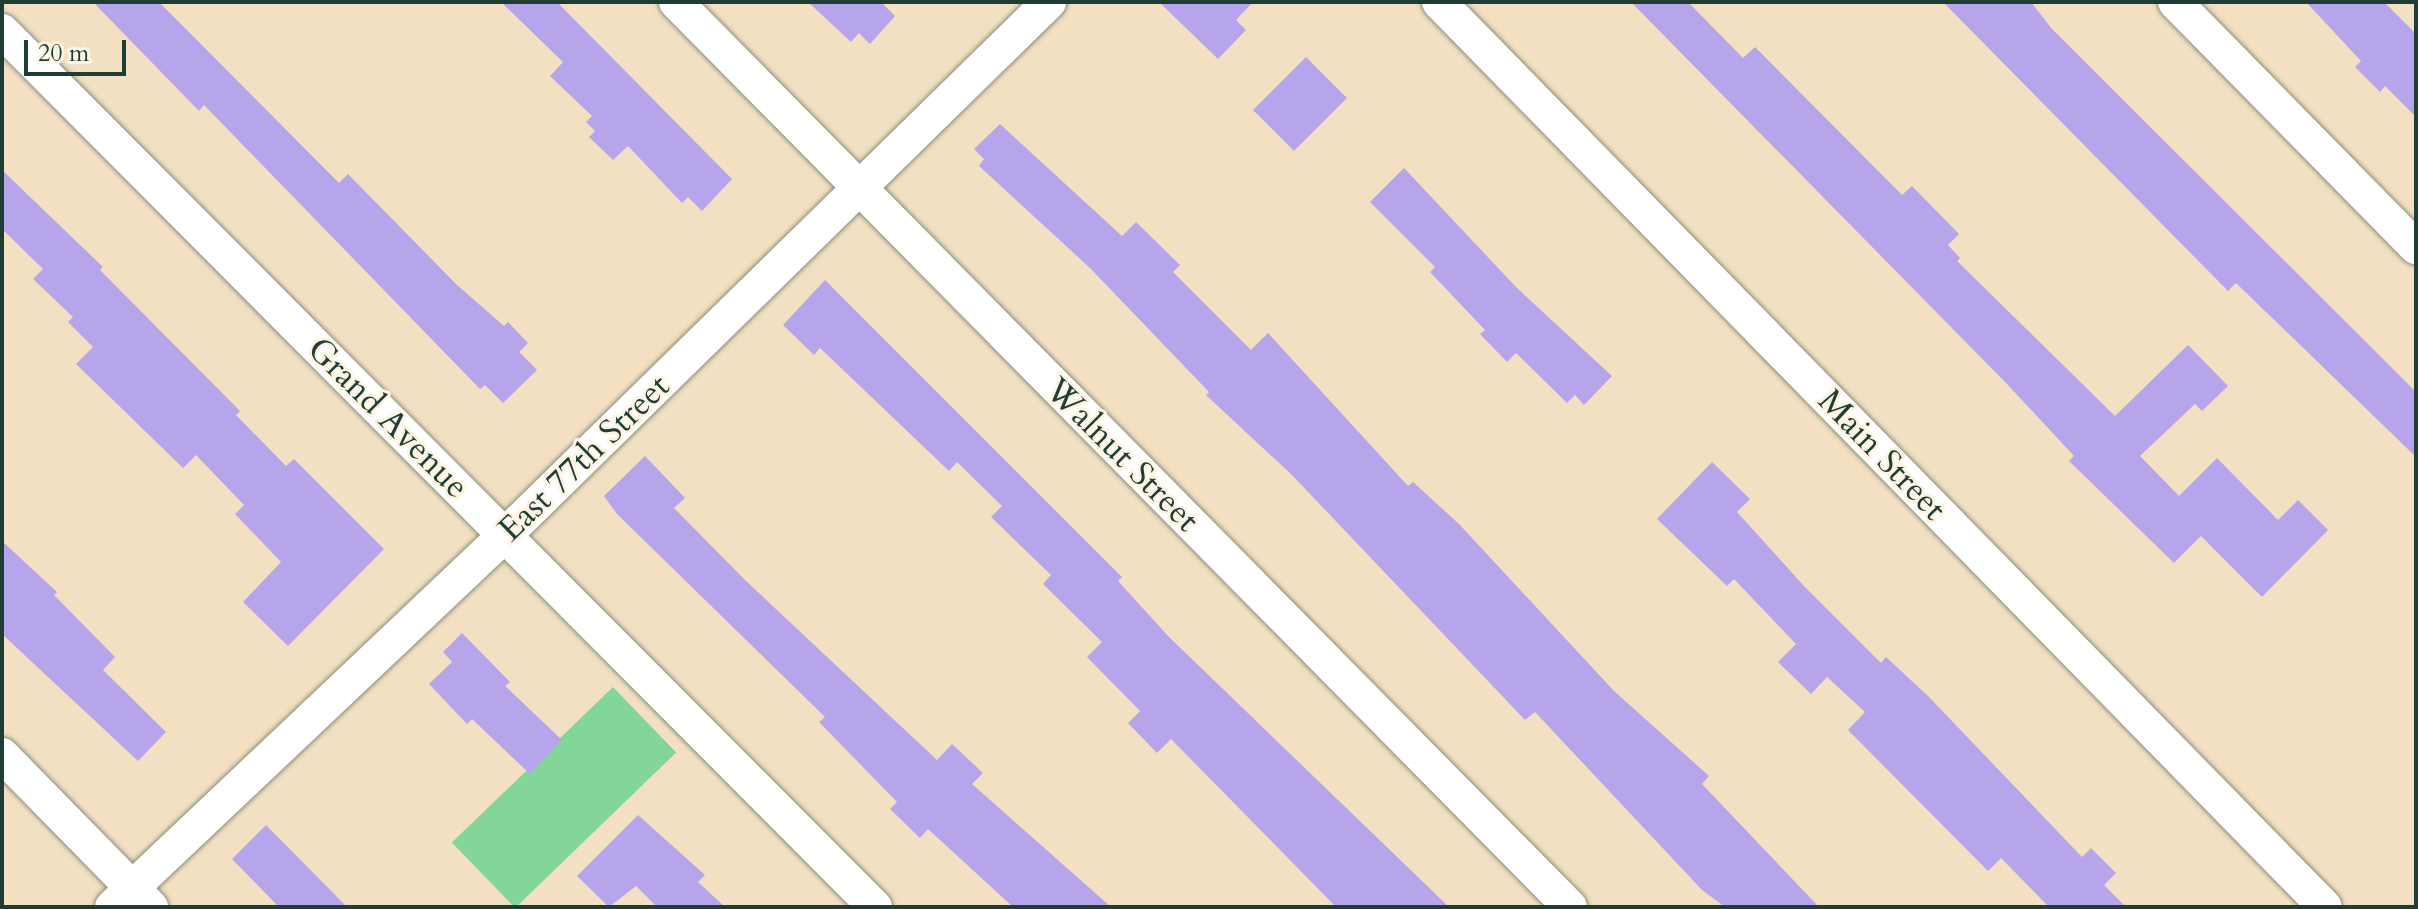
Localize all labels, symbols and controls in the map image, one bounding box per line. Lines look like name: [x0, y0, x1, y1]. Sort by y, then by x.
scale bar: [28, 24, 130, 74]
text: 20 m: [38, 37, 89, 70]
street label: Grand Avenue: [299, 329, 477, 507]
street label: East 77th Street: [490, 366, 678, 550]
street label: Walnut Street: [1037, 370, 1207, 540]
street label: Main Street: [1809, 381, 1955, 529]

